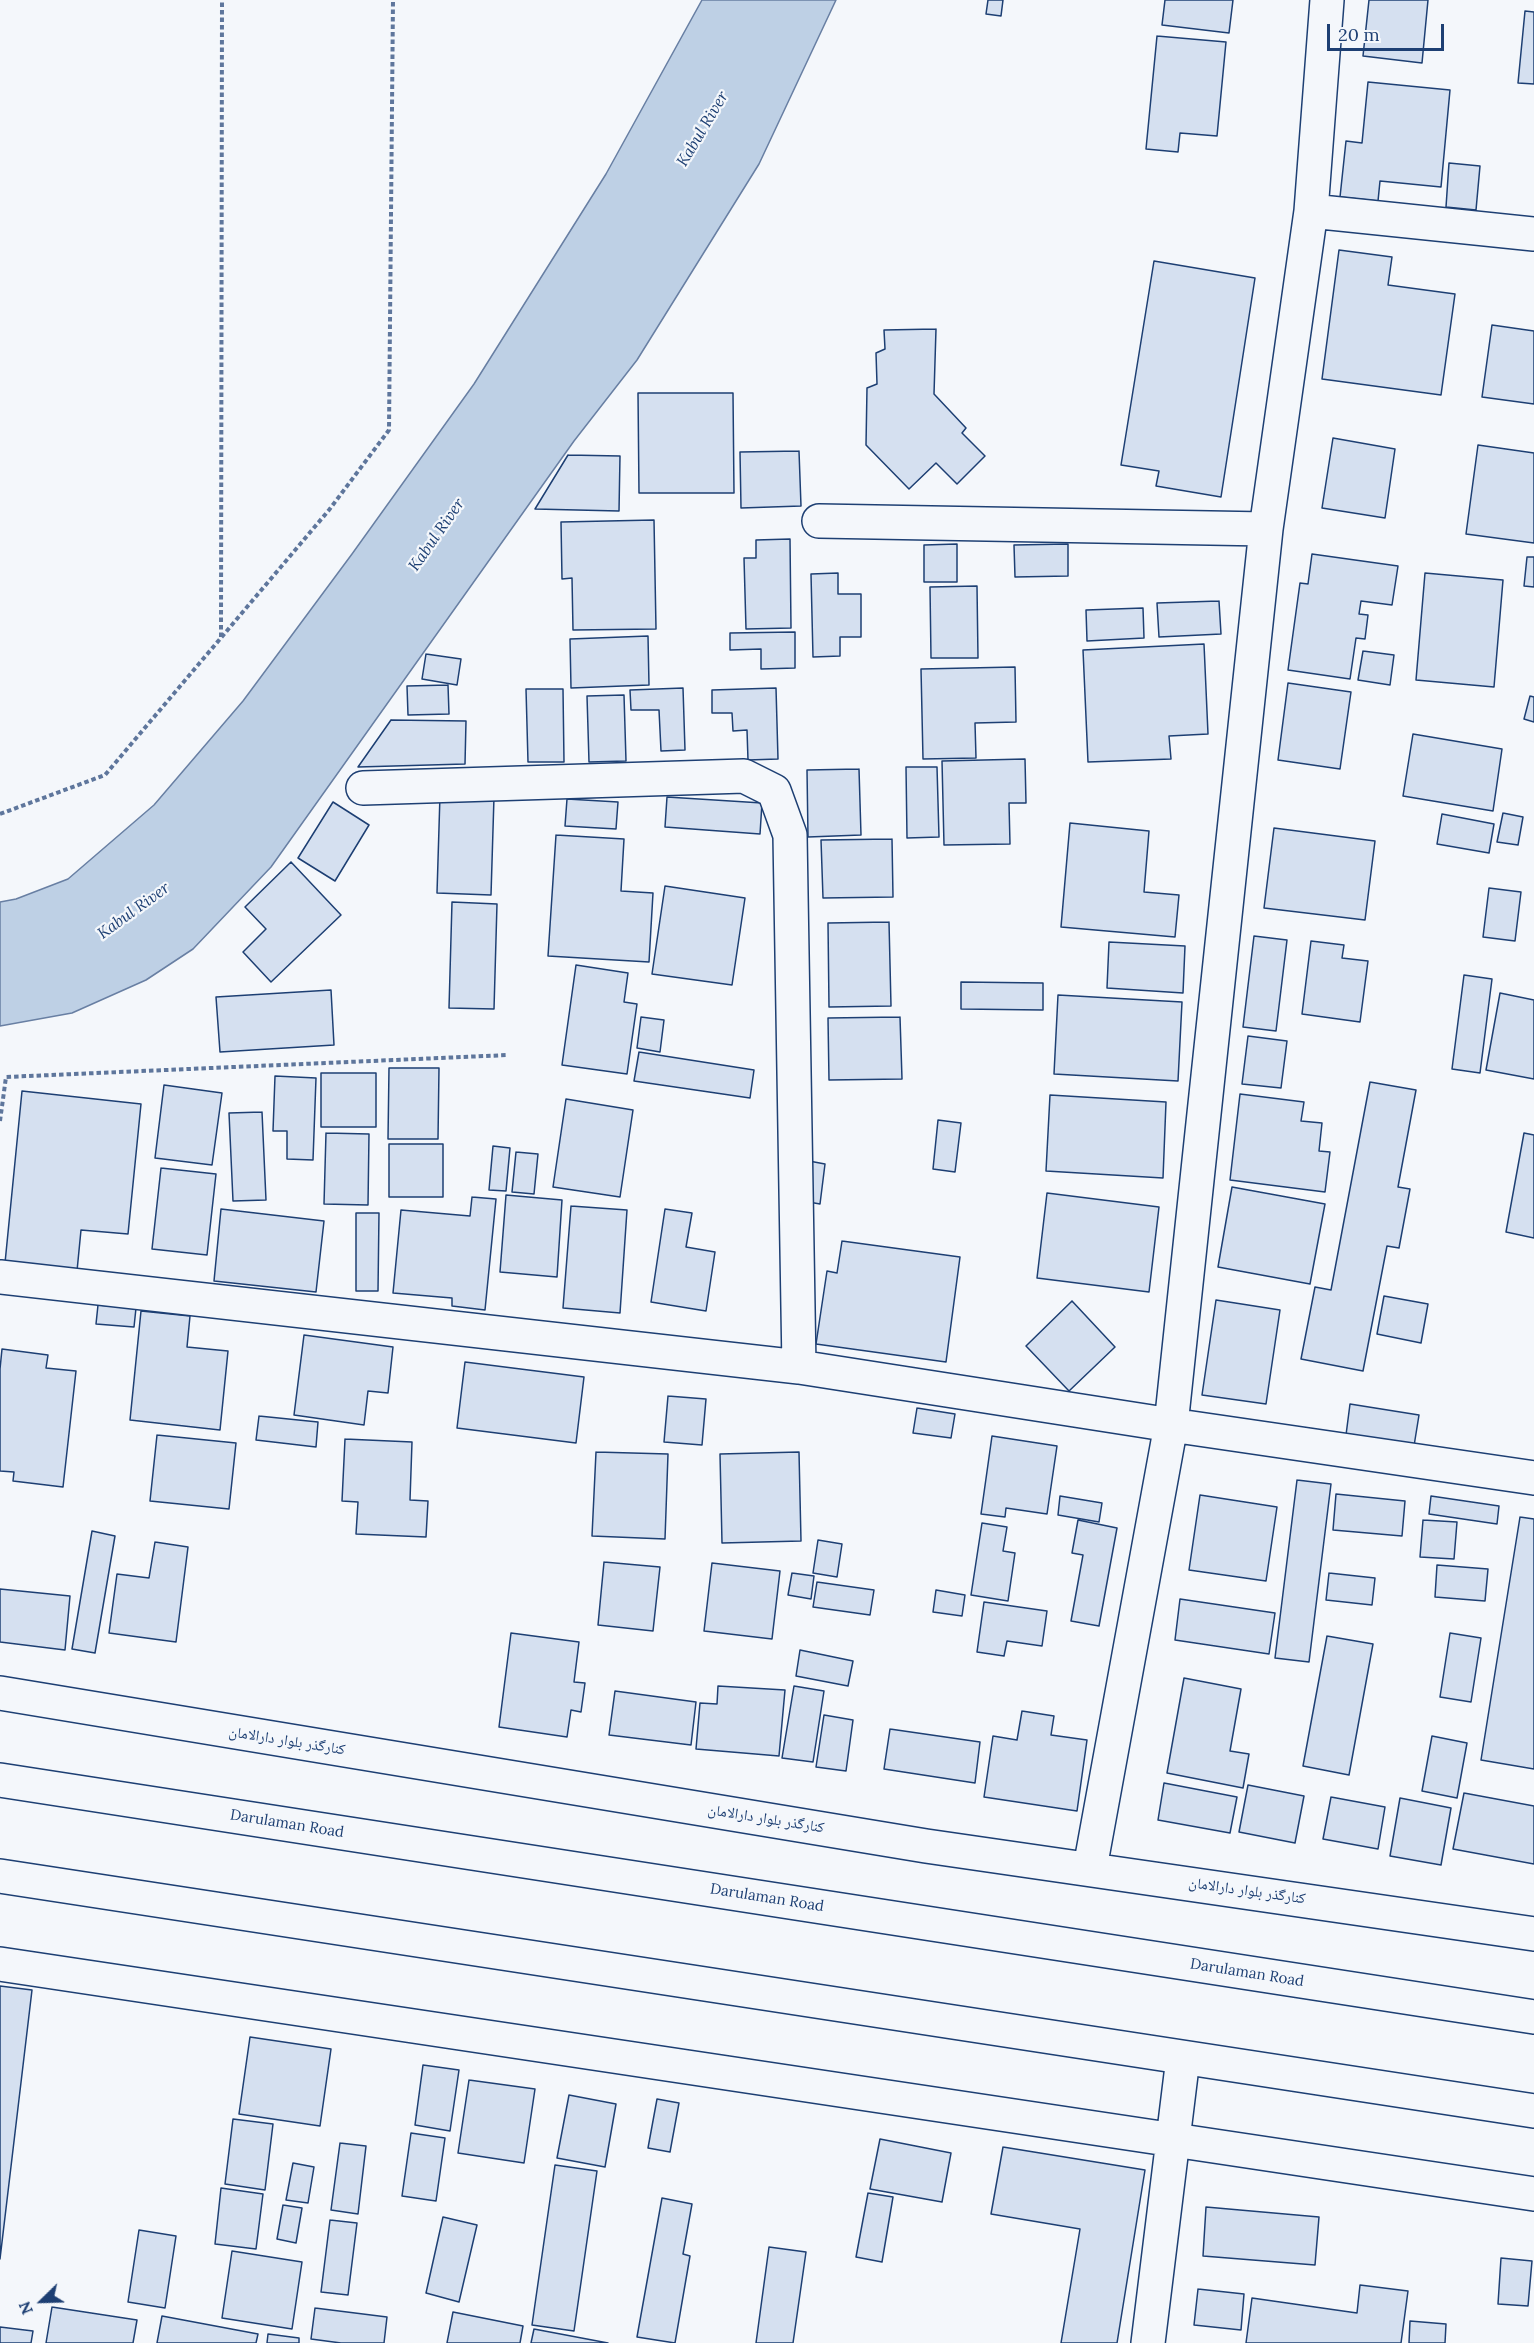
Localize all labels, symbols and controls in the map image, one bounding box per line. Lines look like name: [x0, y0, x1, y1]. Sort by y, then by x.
scale bar: [1330, 12, 1447, 50]
text: 20 m: [1338, 23, 1380, 46]
water label: Kabul River: [673, 88, 733, 170]
water label: Kabul River: [405, 495, 469, 575]
water label: Kabul River: [94, 878, 174, 944]
street label: کنارگذر بلوار دارالامان: [227, 1723, 347, 1759]
street label: کنارگذر بلوار دارالامان: [706, 1801, 826, 1837]
street label: Darulaman Road: [229, 1806, 345, 1842]
street label: کنارگذر بلوار دارالامان: [1187, 1874, 1307, 1908]
street label: Darulaman Road: [709, 1880, 825, 1916]
street label: Darulaman Road: [1189, 1955, 1305, 1991]
north arrow: [12, 2271, 72, 2331]
text: N: [14, 2298, 37, 2318]

